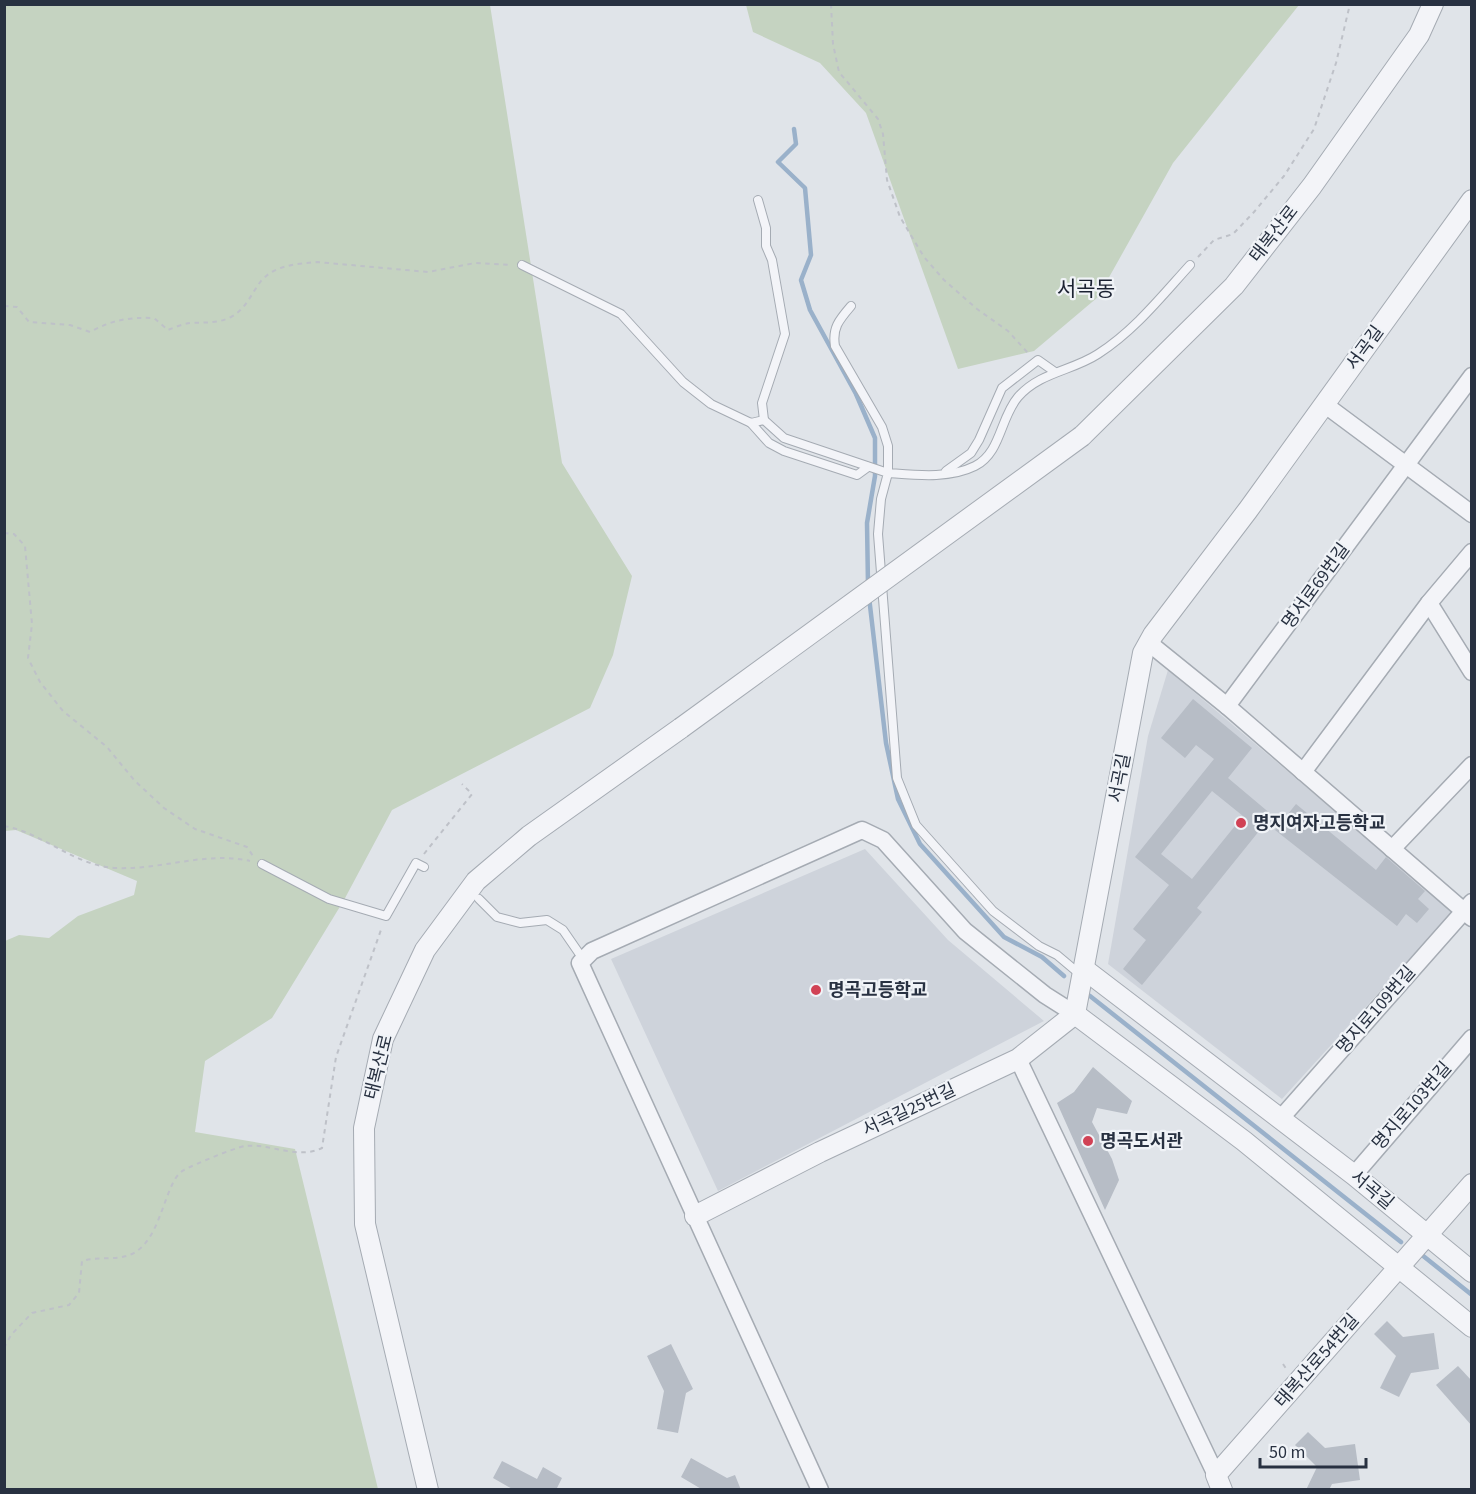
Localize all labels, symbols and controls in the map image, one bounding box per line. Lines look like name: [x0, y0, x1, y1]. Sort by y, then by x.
street label: 태복산로: [1244, 200, 1304, 268]
district label: 서곡동: [1057, 274, 1115, 304]
street label: 서곡길: [1340, 321, 1390, 375]
street label: 명서로69번길: [1276, 538, 1356, 634]
street label: 서곡길: [1103, 751, 1137, 805]
place label: 명지여자고등학교: [1253, 811, 1385, 836]
marker: 명지여자고등학교: [1234, 816, 1248, 830]
street label: 명지로109번길: [1331, 960, 1421, 1060]
place label: 명곡고등학교: [828, 978, 927, 1003]
marker: 명곡고등학교: [809, 983, 823, 997]
street label: 태복산로: [359, 1032, 399, 1102]
street label: 명지로103번길: [1367, 1056, 1457, 1156]
street label: 서곡길25번길: [858, 1077, 960, 1143]
place label: 명곡도서관: [1100, 1129, 1183, 1154]
marker: 명곡도서관: [1081, 1134, 1095, 1148]
street label: 서곡길: [1345, 1164, 1399, 1216]
street label: 태복산로54번길: [1269, 1309, 1365, 1413]
scale bar: [1260, 1431, 1366, 1469]
text: 50 m: [1269, 1440, 1305, 1465]

